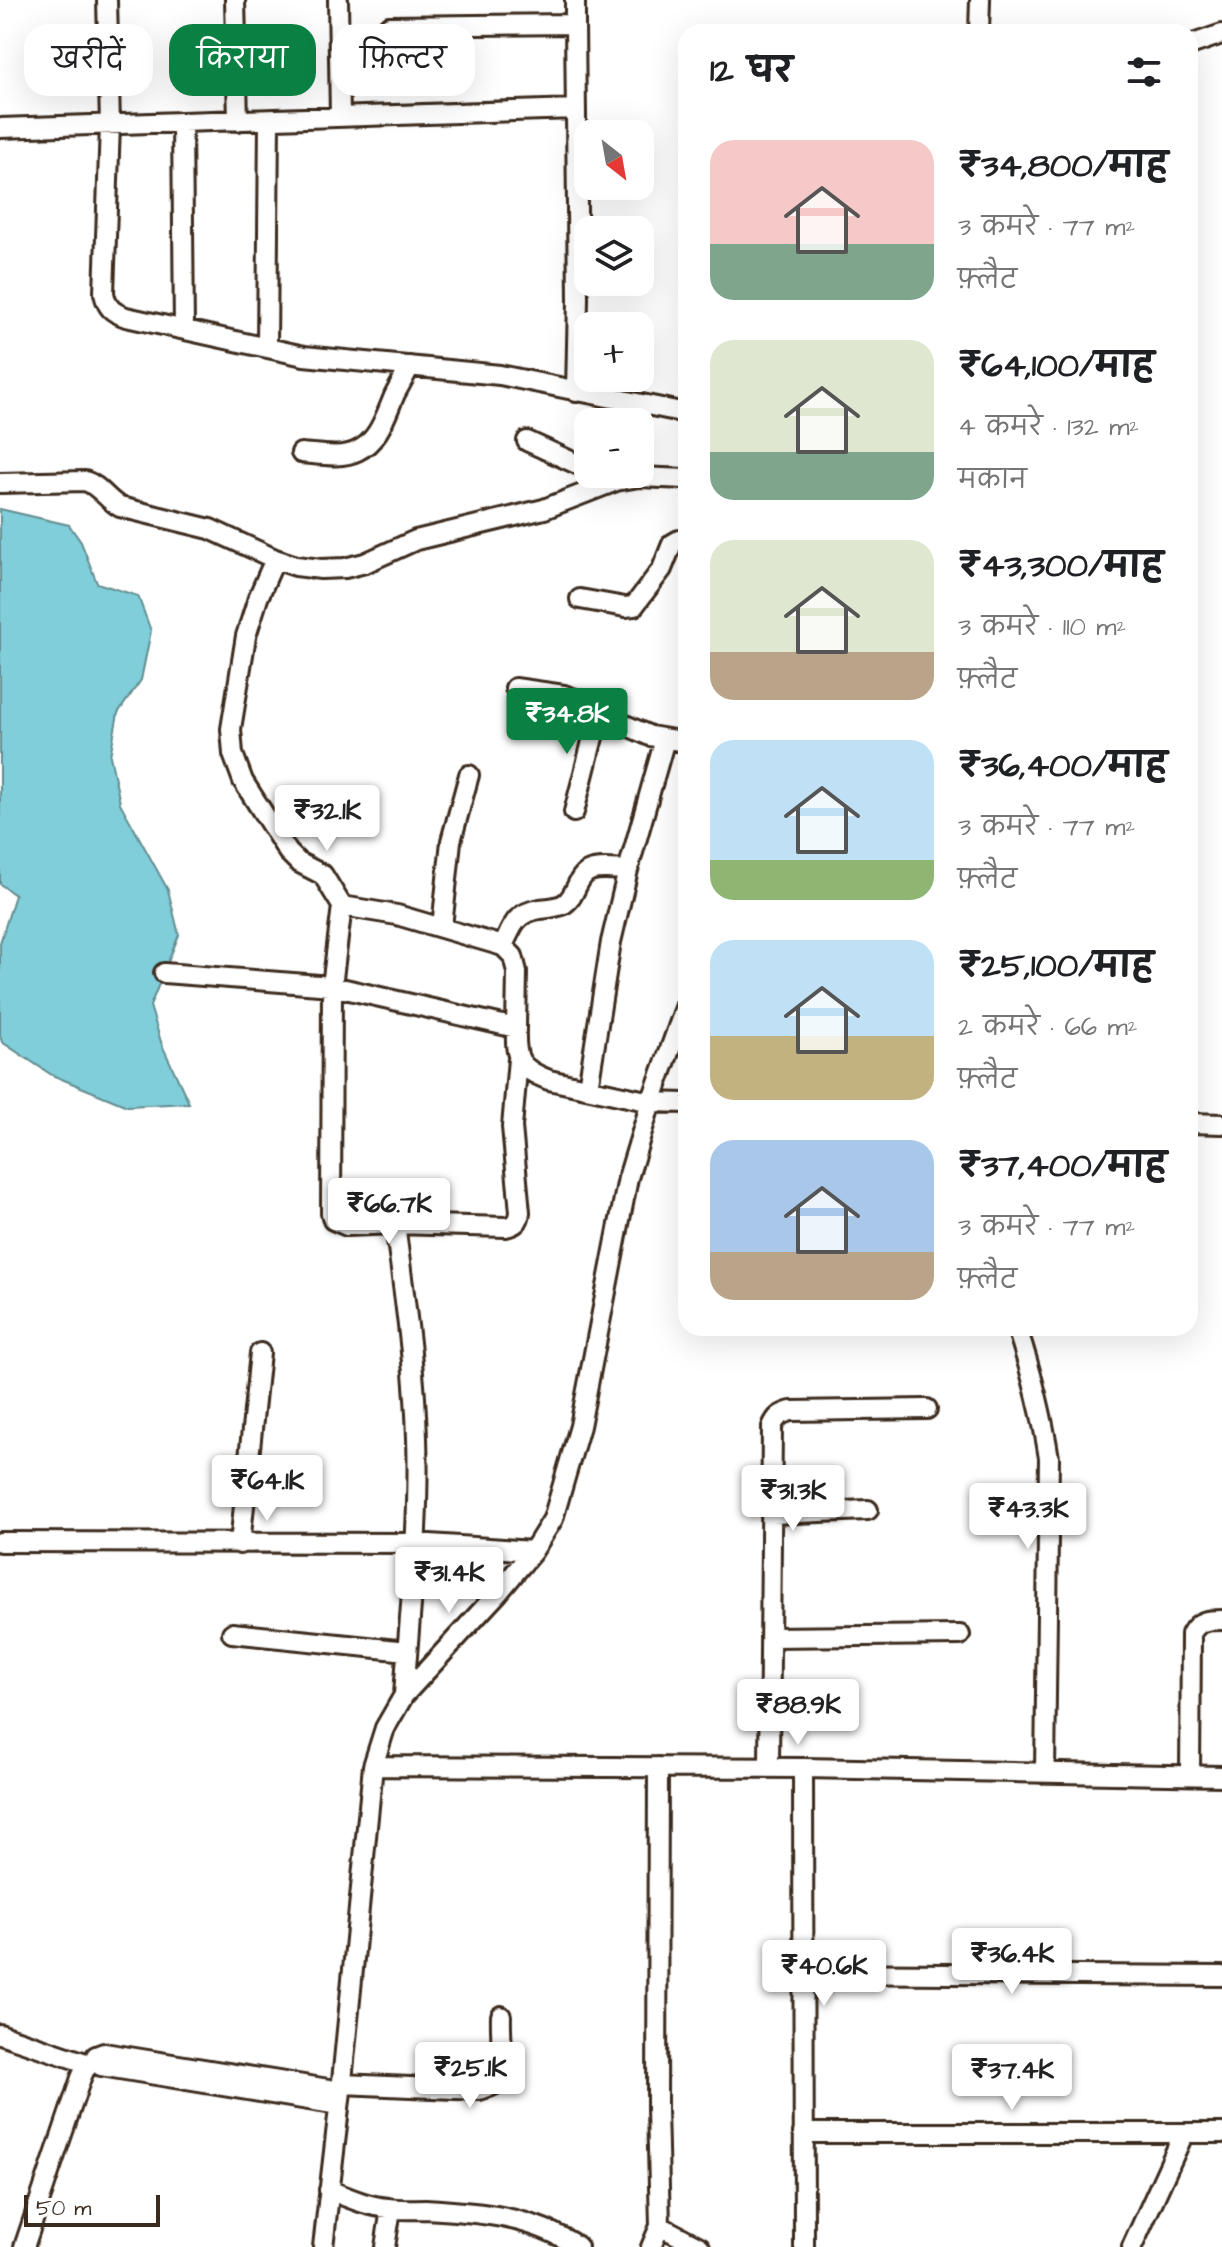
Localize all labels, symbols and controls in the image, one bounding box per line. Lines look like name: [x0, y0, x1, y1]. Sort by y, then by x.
chip: खरीदें: [24, 24, 153, 96]
chip: किराया: [169, 24, 316, 96]
chip: फ़िल्टर: [332, 24, 475, 96]
text: 12 घर: [710, 47, 793, 95]
icon: filters: [1122, 50, 1166, 94]
north arrow: [574, 120, 654, 200]
map controls: [574, 120, 654, 488]
text: ₹34,800/माह: [958, 142, 1168, 190]
icon: home: [774, 172, 870, 268]
text: 3 कमरे · 77 m²: [958, 209, 1135, 245]
button: layers: [574, 216, 654, 296]
text: फ़्लैट: [958, 262, 1017, 298]
button: +: [574, 312, 654, 392]
text: ₹64,100/माह: [958, 342, 1154, 390]
icon: home: [774, 372, 870, 468]
button: −: [574, 408, 654, 488]
text: 4 कमरे · 132 m²: [958, 409, 1139, 445]
text: मकान: [958, 462, 1027, 498]
text: ₹43,300/माह: [958, 542, 1163, 590]
icon: home: [774, 572, 870, 668]
text: 3 कमरे · 110 m²: [958, 609, 1126, 645]
text: फ़्लैट: [958, 662, 1017, 698]
pin: ₹34.8K: [502, 688, 632, 756]
text: ₹34.8K: [524, 696, 610, 732]
text: ₹36,400/माह: [958, 742, 1167, 790]
icon: home: [774, 772, 870, 868]
pin: ₹32.1K: [262, 785, 392, 853]
text: ₹32.1K: [293, 793, 361, 829]
text: 3 कमरे · 77 m²: [958, 809, 1135, 845]
text: फ़्लैट: [958, 862, 1017, 898]
text: ₹25,100/माह: [958, 942, 1153, 990]
icon: home: [774, 972, 870, 1068]
text: 2 कमरे · 66 m²: [958, 1009, 1137, 1045]
text: फ़्लैट: [958, 1062, 1017, 1098]
text: ₹37,400/माह: [958, 1142, 1167, 1190]
icon: home: [774, 1172, 870, 1268]
pin: ₹66.7K: [324, 1178, 454, 1246]
text: ₹66.7K: [346, 1186, 432, 1222]
text: 3 कमरे · 77 m²: [958, 1209, 1135, 1245]
text: फ़्लैट: [958, 1262, 1017, 1298]
pin: ₹64.1K: [202, 1455, 332, 1523]
text: ₹64.1K: [230, 1463, 304, 1499]
pin: ₹31.3K: [728, 1465, 858, 1533]
text: ₹31.3K: [759, 1473, 827, 1509]
pin: ₹43.3K: [963, 1483, 1093, 1551]
text: ₹43.3K: [987, 1491, 1069, 1527]
pin: ₹31.4K: [384, 1547, 514, 1615]
text: ₹31.4K: [413, 1555, 485, 1591]
pin: ₹88.9K: [733, 1679, 863, 1747]
text: ₹88.9K: [755, 1687, 841, 1723]
pin: ₹36.4K: [947, 1928, 1077, 1996]
text: ₹36.4K: [970, 1936, 1054, 1972]
pin: ₹40.6K: [759, 1940, 889, 2008]
text: ₹40.6K: [780, 1948, 868, 1984]
pin: ₹25.1K: [405, 2042, 535, 2110]
pin: ₹37.4K: [947, 2044, 1077, 2112]
text: ₹25.1K: [433, 2050, 507, 2086]
text: ₹37.4K: [970, 2052, 1054, 2088]
scale bar: [24, 2191, 160, 2227]
text: 50 m: [36, 2193, 91, 2224]

